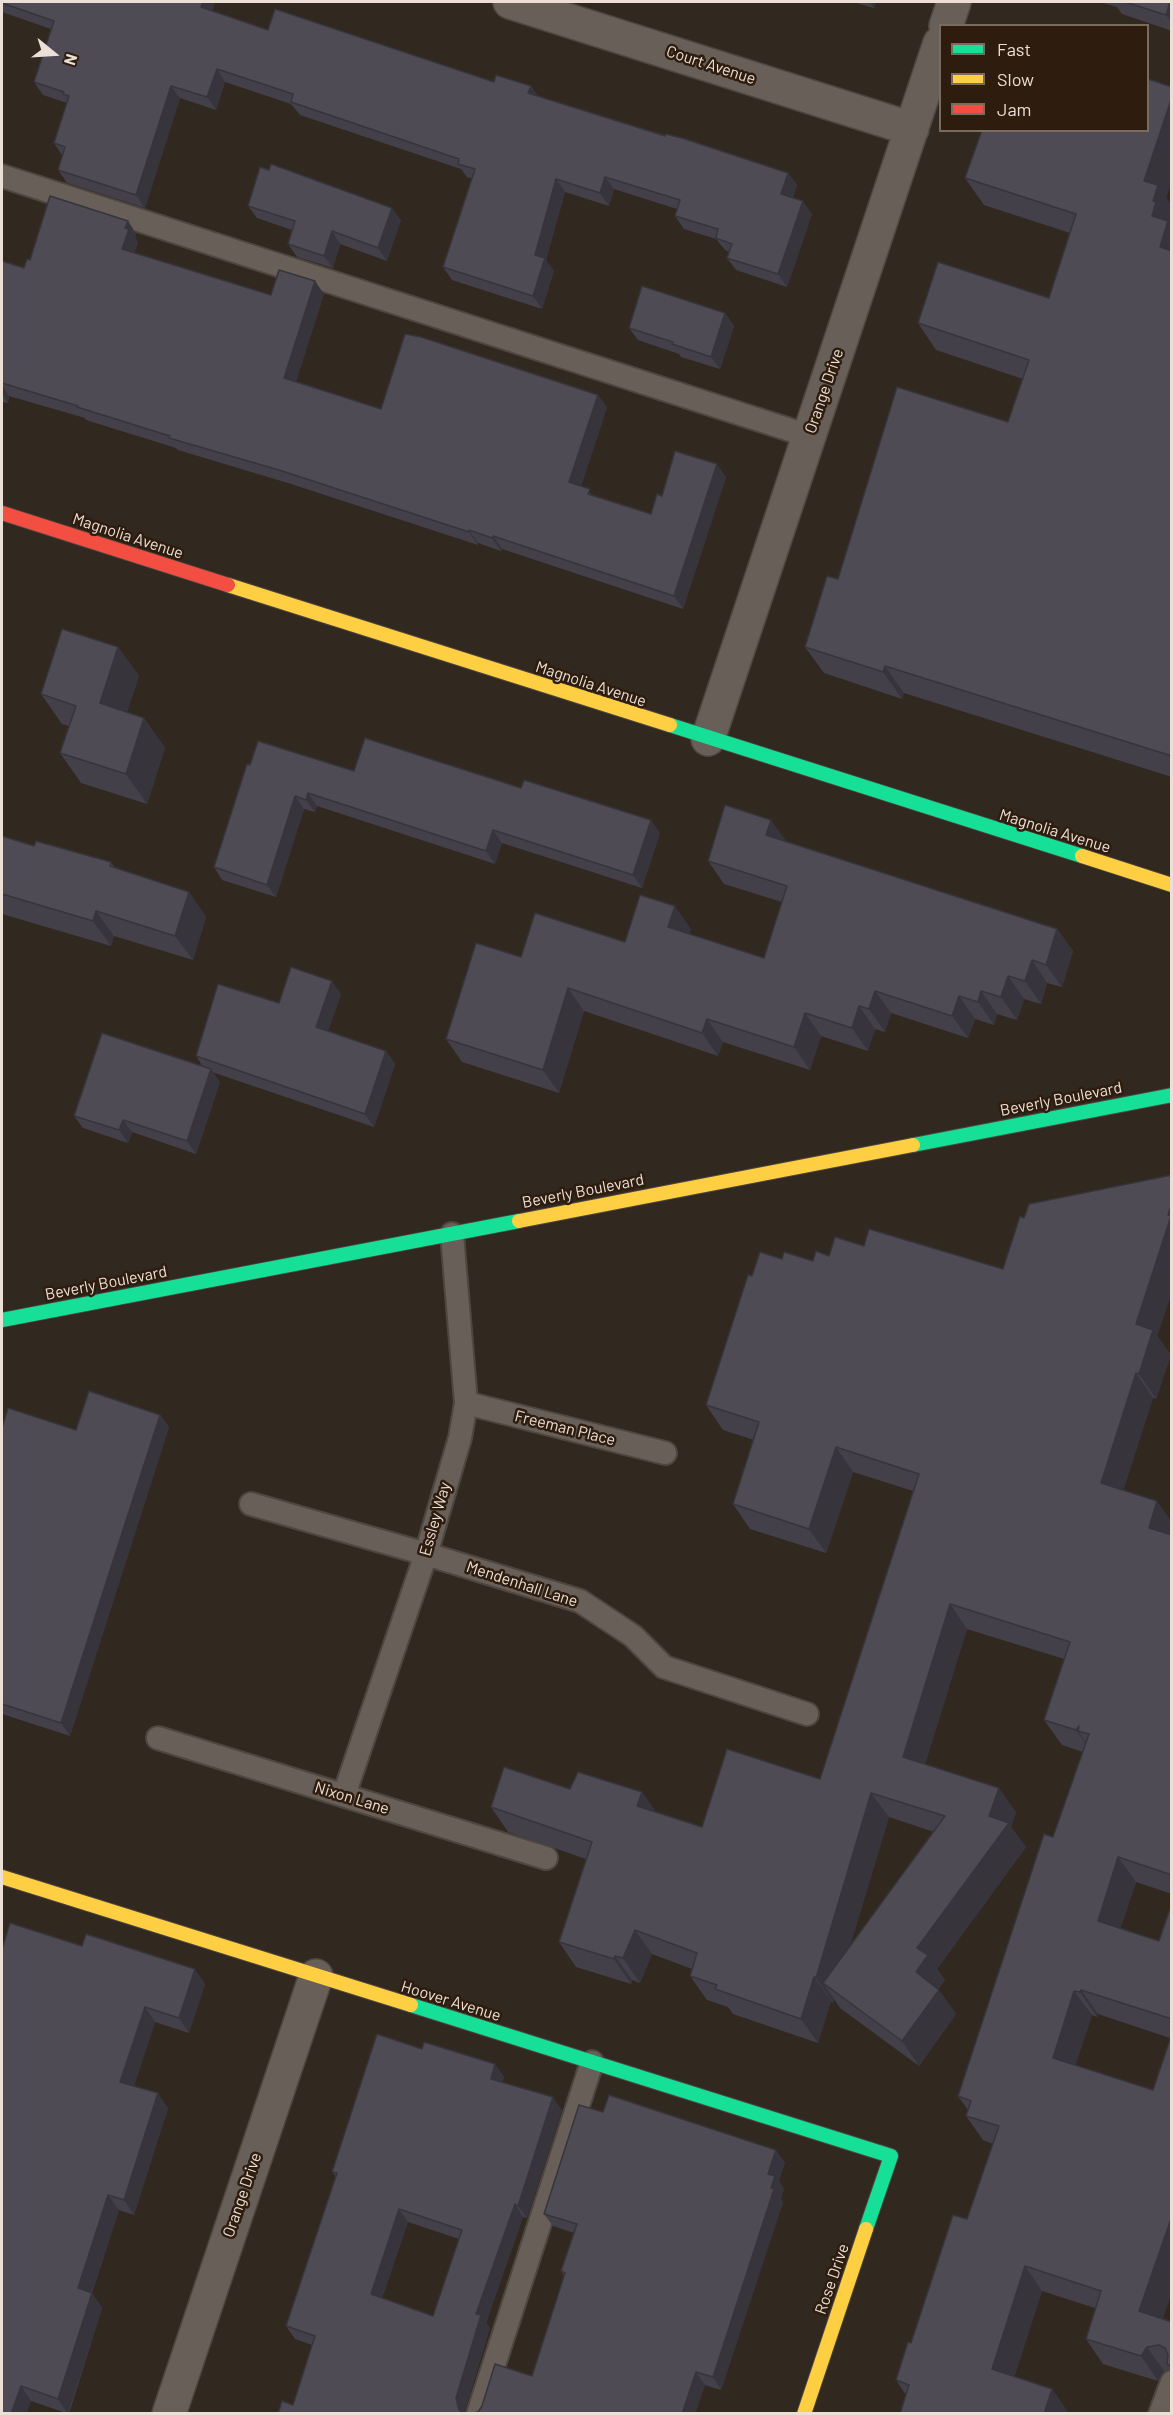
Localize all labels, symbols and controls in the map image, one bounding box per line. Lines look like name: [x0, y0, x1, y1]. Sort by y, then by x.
north arrow: [24, 24, 84, 84]
legend: [939, 24, 1149, 132]
text: Fast: [997, 38, 1031, 60]
street label: Court Avenue: [664, 42, 758, 88]
text: N: [61, 52, 82, 68]
text: Slow: [997, 68, 1034, 90]
text: Jam: [997, 98, 1031, 120]
street label: Orange Drive: [801, 346, 847, 436]
street label: Magnolia Avenue: [70, 509, 186, 563]
street label: Magnolia Avenue: [533, 657, 649, 711]
street label: Magnolia Avenue: [997, 805, 1113, 857]
street label: Beverly Boulevard: [998, 1078, 1124, 1120]
street label: Beverly Boulevard: [520, 1170, 646, 1212]
street label: Beverly Boulevard: [43, 1262, 169, 1304]
street label: Freeman Place: [513, 1406, 617, 1450]
street label: Essley Way: [415, 1480, 455, 1558]
street label: Mendenhall Lane: [464, 1557, 580, 1611]
street label: Nixon Lane: [312, 1778, 392, 1818]
street label: Hoover Avenue: [399, 1977, 503, 2025]
street label: Orange Drive: [219, 2150, 265, 2240]
street label: Rose Drive: [811, 2241, 853, 2317]

